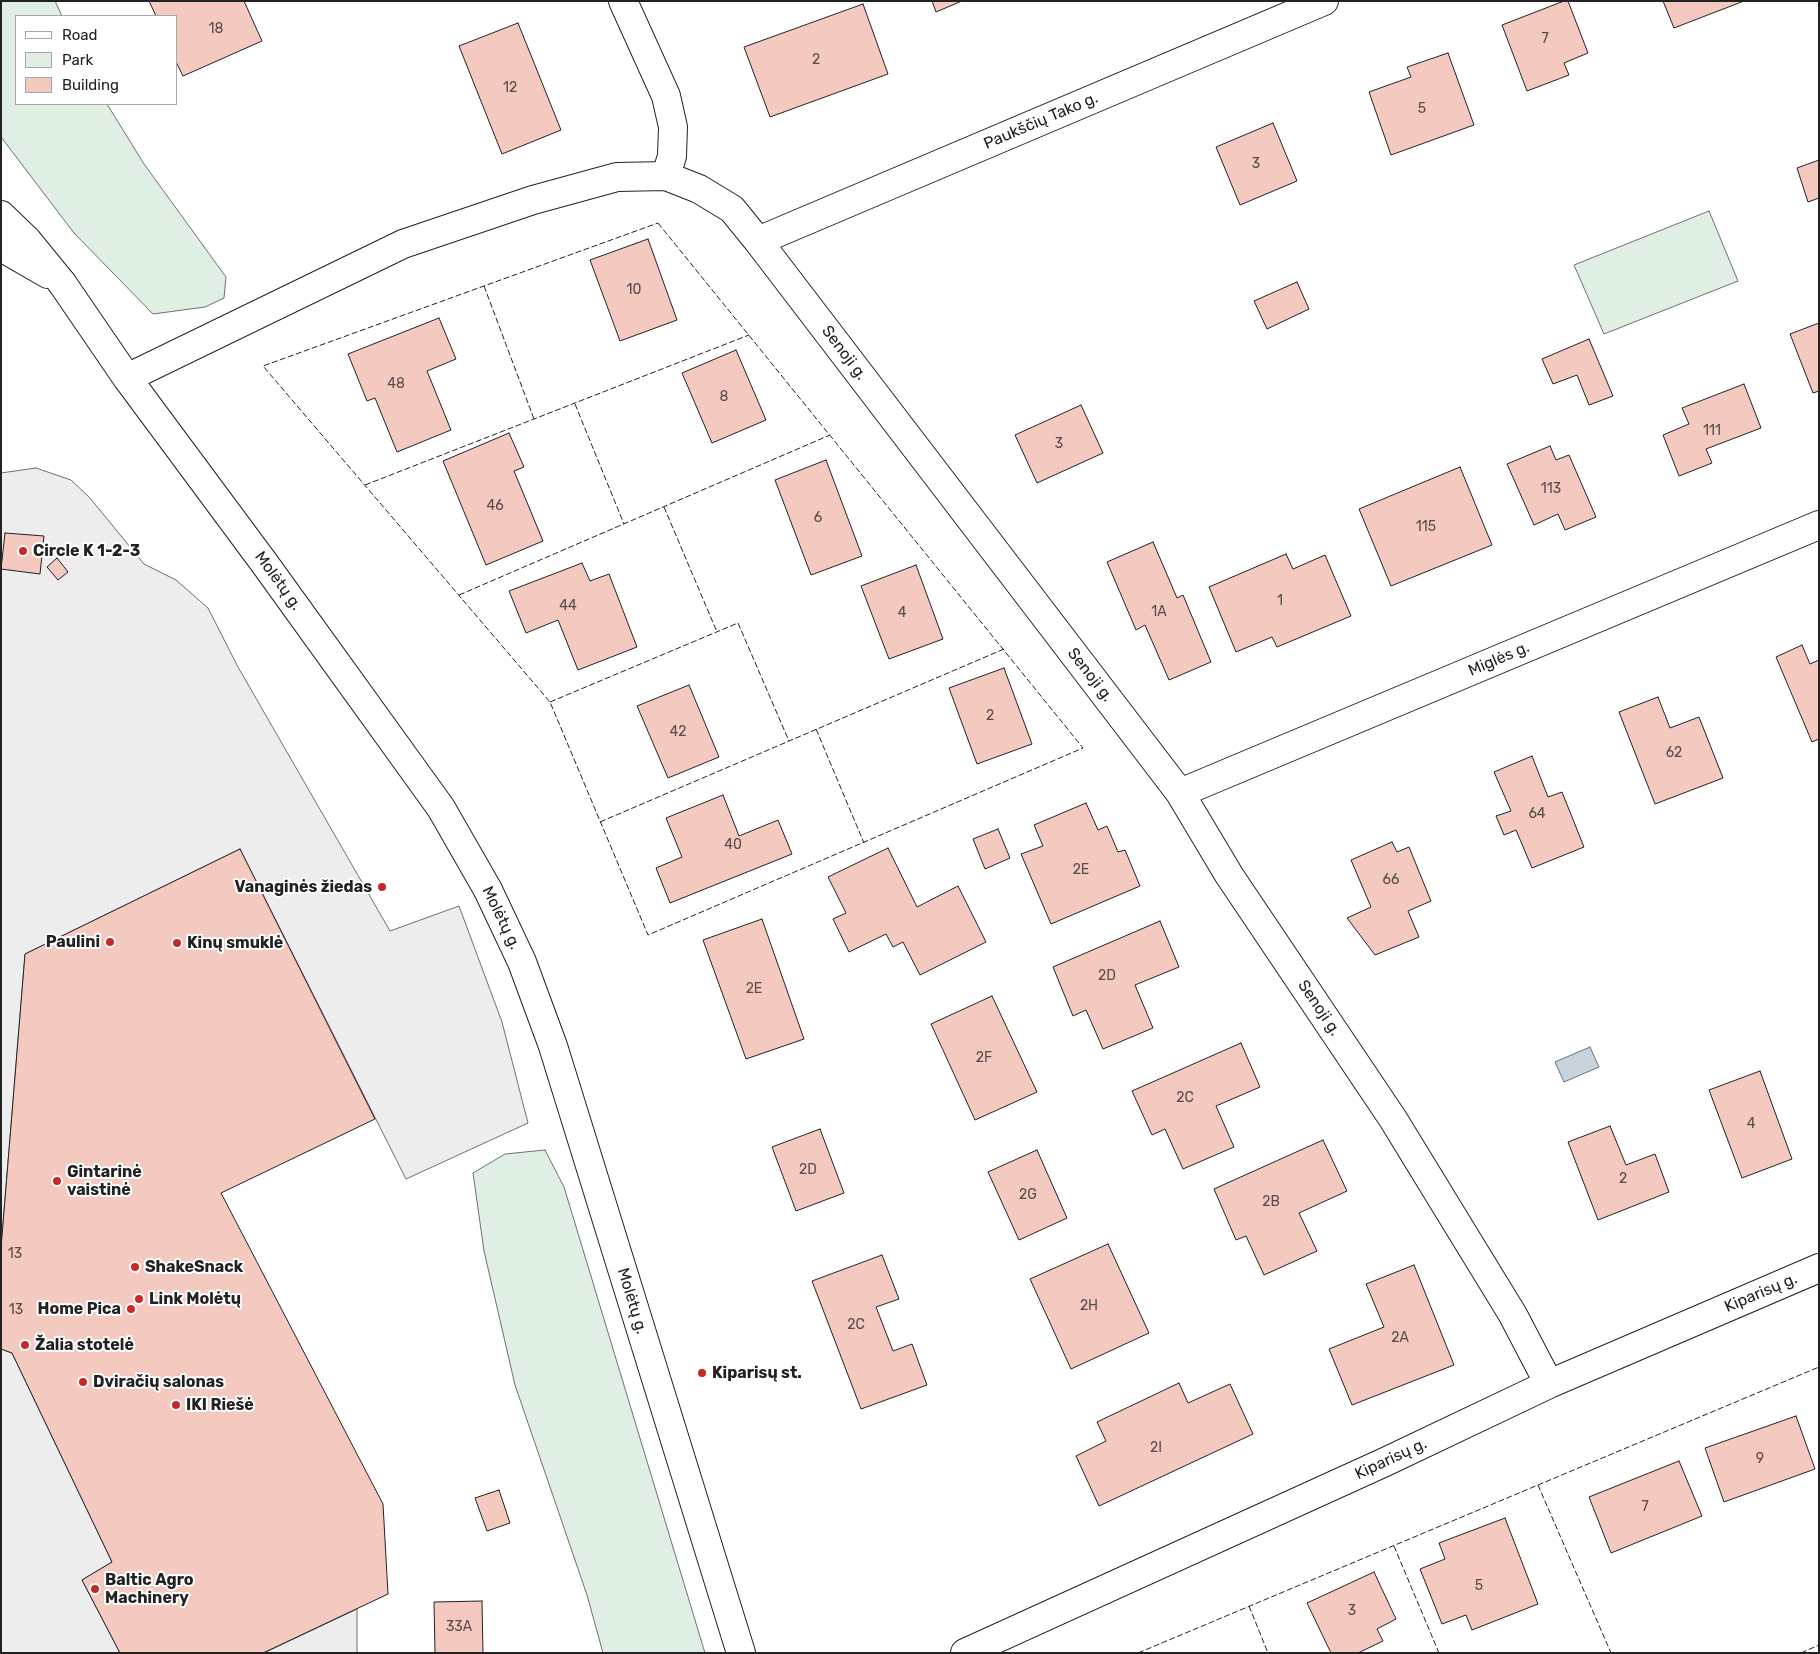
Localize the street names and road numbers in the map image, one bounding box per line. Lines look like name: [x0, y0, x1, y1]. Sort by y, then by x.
street label: Paukščių Tako g.: [981, 88, 1101, 154]
street label: Senoji g.: [817, 322, 871, 384]
street label: Molėtų g.: [250, 548, 306, 614]
street label: Miglės g.: [1465, 638, 1533, 680]
street label: Senoji g.: [1063, 644, 1117, 706]
street label: Molėtų g.: [477, 883, 525, 953]
street label: Senoji g.: [1293, 976, 1345, 1040]
street label: Molėtų g.: [613, 1266, 651, 1336]
street label: Kiparisų g.: [1722, 1269, 1800, 1317]
street label: Kiparisų g.: [1352, 1434, 1430, 1484]

